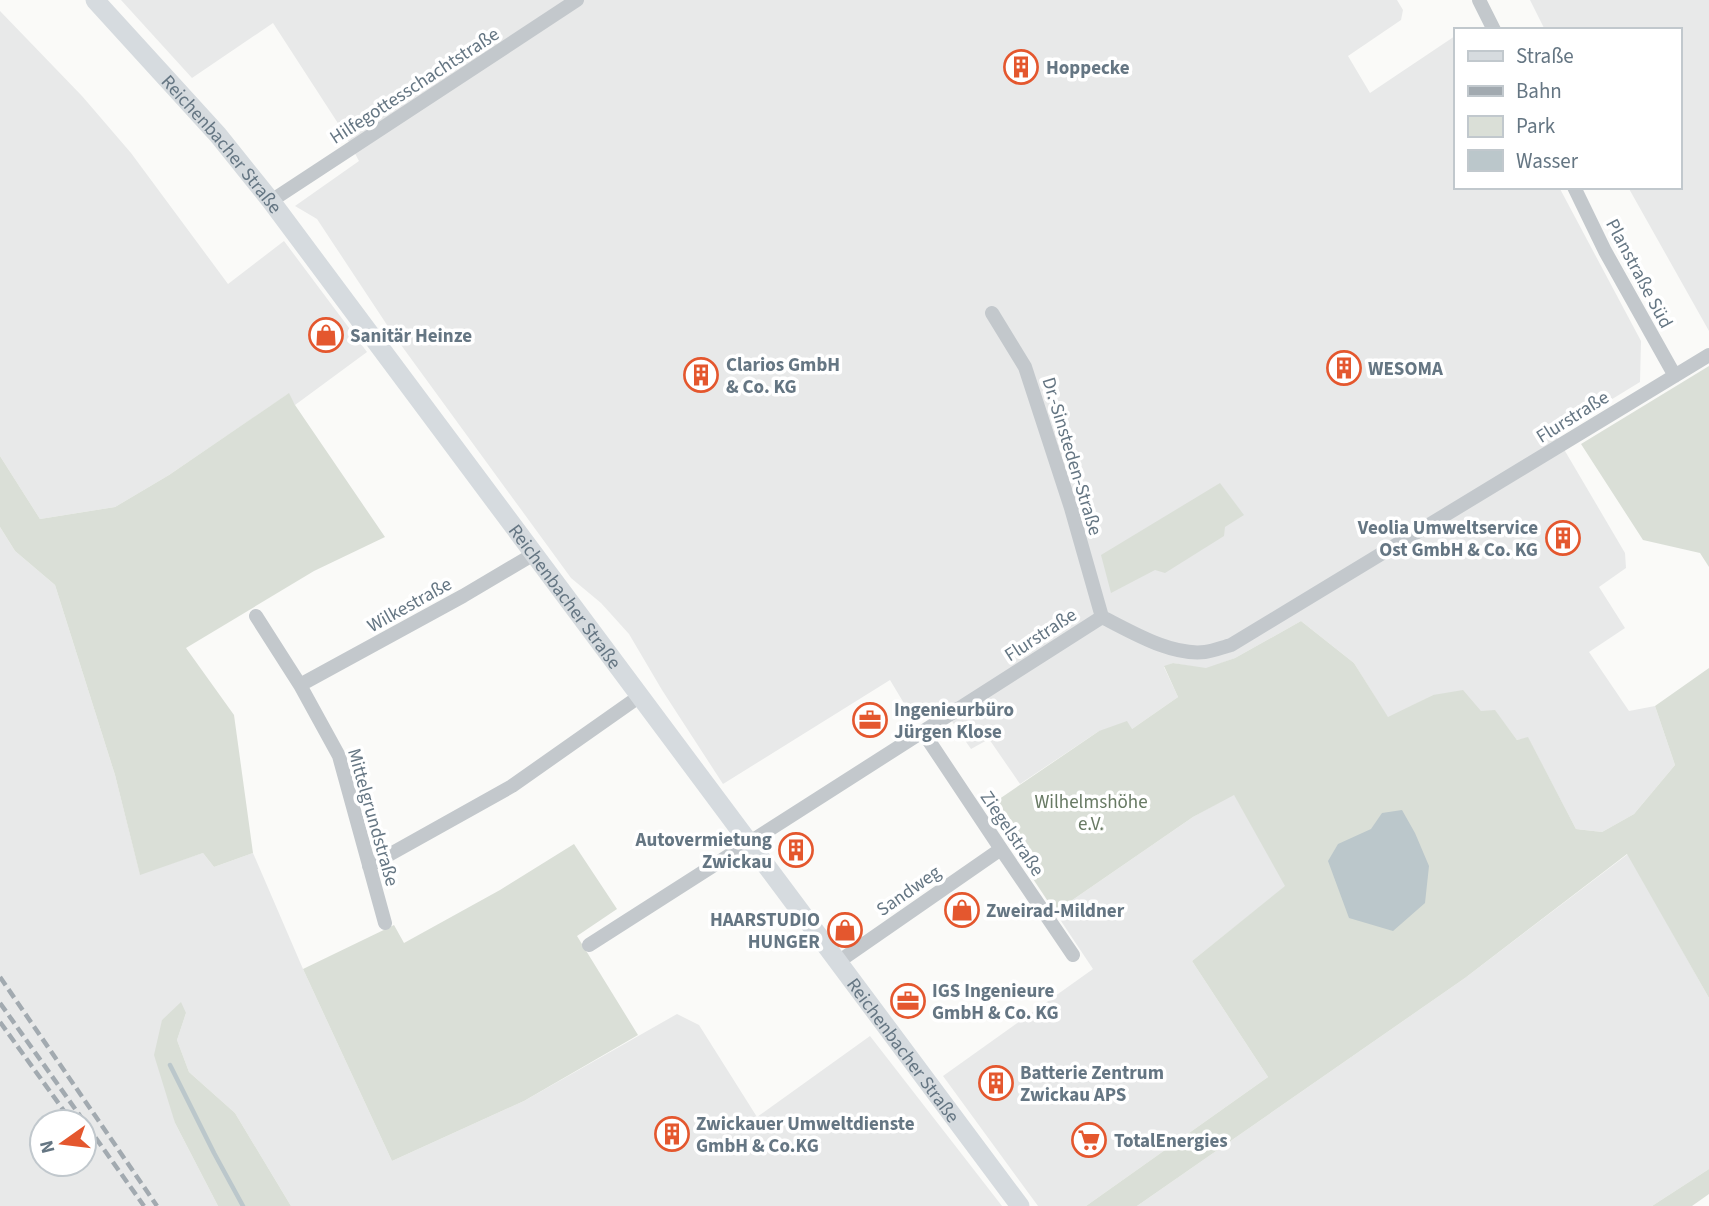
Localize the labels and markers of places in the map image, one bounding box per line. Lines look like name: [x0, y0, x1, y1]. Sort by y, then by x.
building icon: Hoppecke: [1002, 48, 1040, 86]
place label: Hoppecke: [1046, 55, 1130, 82]
shop icon: Sanitär Heinze: [307, 316, 345, 354]
place label: Sanitär Heinze: [350, 323, 472, 350]
building icon: WESOMA: [1325, 349, 1363, 387]
place label: Clarios GmbH & Co. KG: [726, 352, 840, 401]
building icon: Clarios GmbH & Co. KG: [682, 356, 720, 394]
place label: WESOMA: [1368, 356, 1443, 383]
place label: Veolia Umweltservice Ost GmbH & Co. KG: [1357, 515, 1538, 564]
building icon: Veolia Umweltservice Ost GmbH & Co. KG: [1544, 519, 1582, 557]
place label: Ingenieurbüro Jürgen Klose: [894, 697, 1014, 746]
office icon: Ingenieurbüro Jürgen Klose: [851, 701, 889, 739]
place label: Autovermietung Zwickau: [635, 827, 772, 876]
building icon: Autovermietung Zwickau: [777, 831, 815, 869]
shop icon: Zweirad-Mildner: [943, 891, 981, 929]
place label: Zweirad-Mildner: [986, 898, 1125, 925]
place label: HAARSTUDIO HUNGER: [710, 907, 820, 956]
shop icon: HAARSTUDIO HUNGER: [826, 911, 864, 949]
place label: IGS Ingenieure GmbH & Co. KG: [932, 978, 1059, 1027]
office icon: IGS Ingenieure GmbH & Co. KG: [889, 982, 927, 1020]
place label: Batterie Zentrum Zwickau APS: [1020, 1060, 1164, 1109]
building icon: Batterie Zentrum Zwickau APS: [977, 1064, 1015, 1102]
place label: Zwickauer Umweltdienste GmbH & Co.KG: [696, 1111, 915, 1160]
building icon: Zwickauer Umweltdienste GmbH & Co.KG: [653, 1115, 691, 1153]
supermarket icon: TotalEnergies: [1070, 1121, 1108, 1159]
place label: TotalEnergies: [1114, 1128, 1228, 1155]

